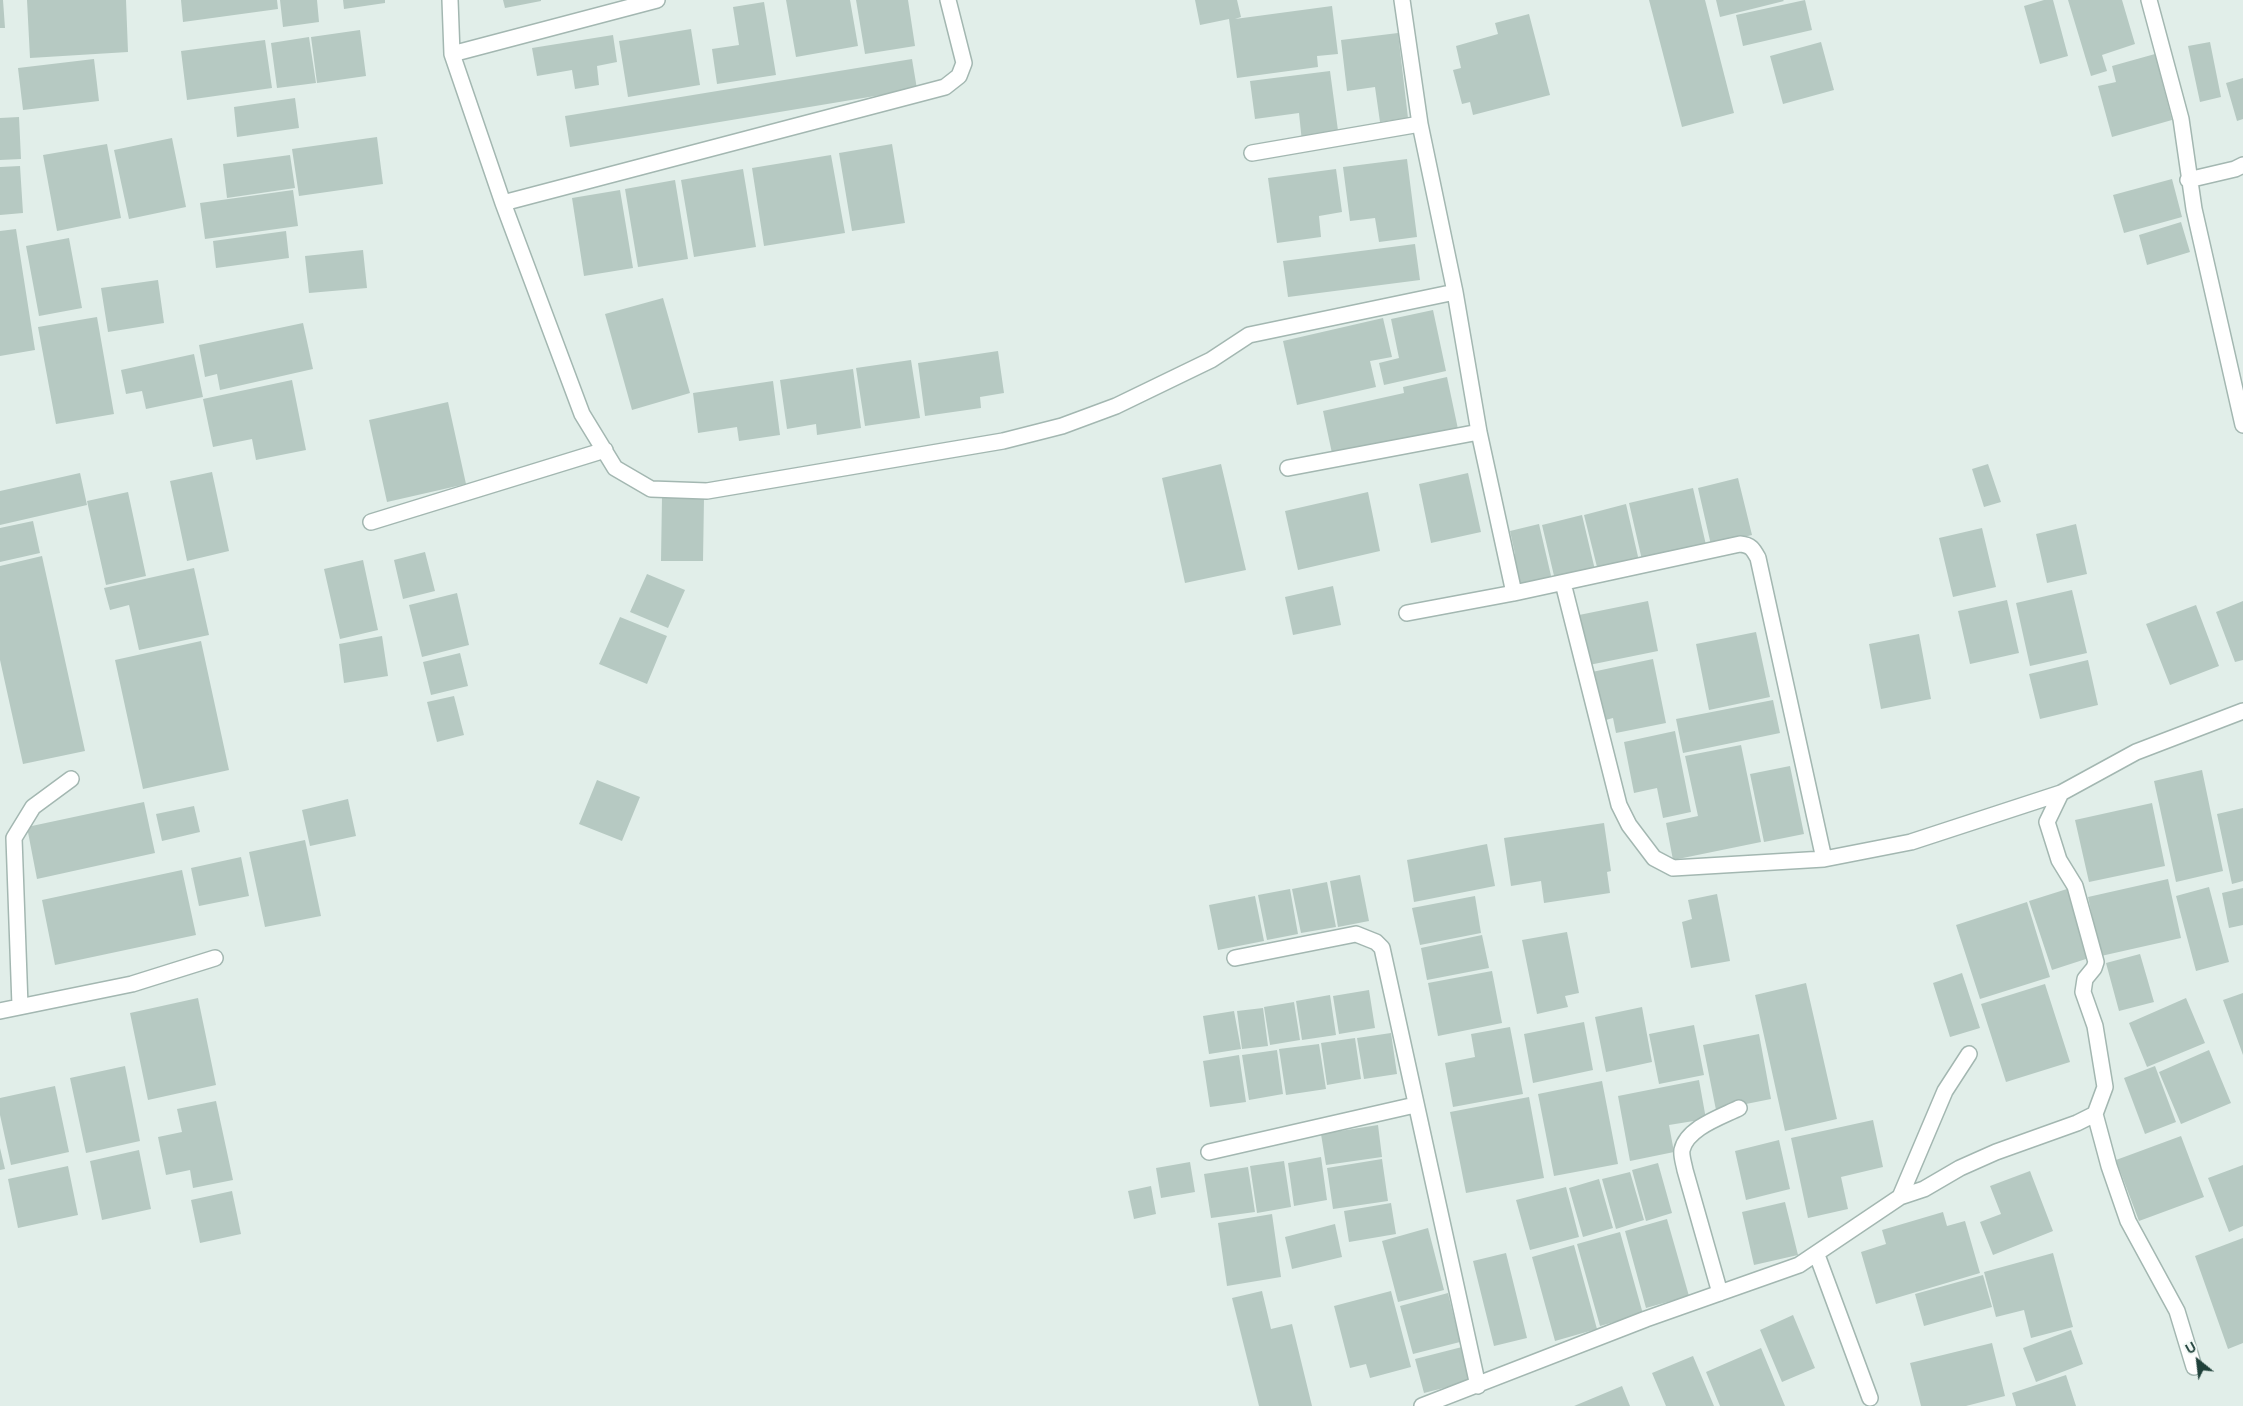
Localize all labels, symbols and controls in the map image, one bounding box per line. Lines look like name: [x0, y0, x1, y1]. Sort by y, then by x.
north arrow: [2173, 1336, 2223, 1386]
text: U: [2182, 1338, 2199, 1358]

